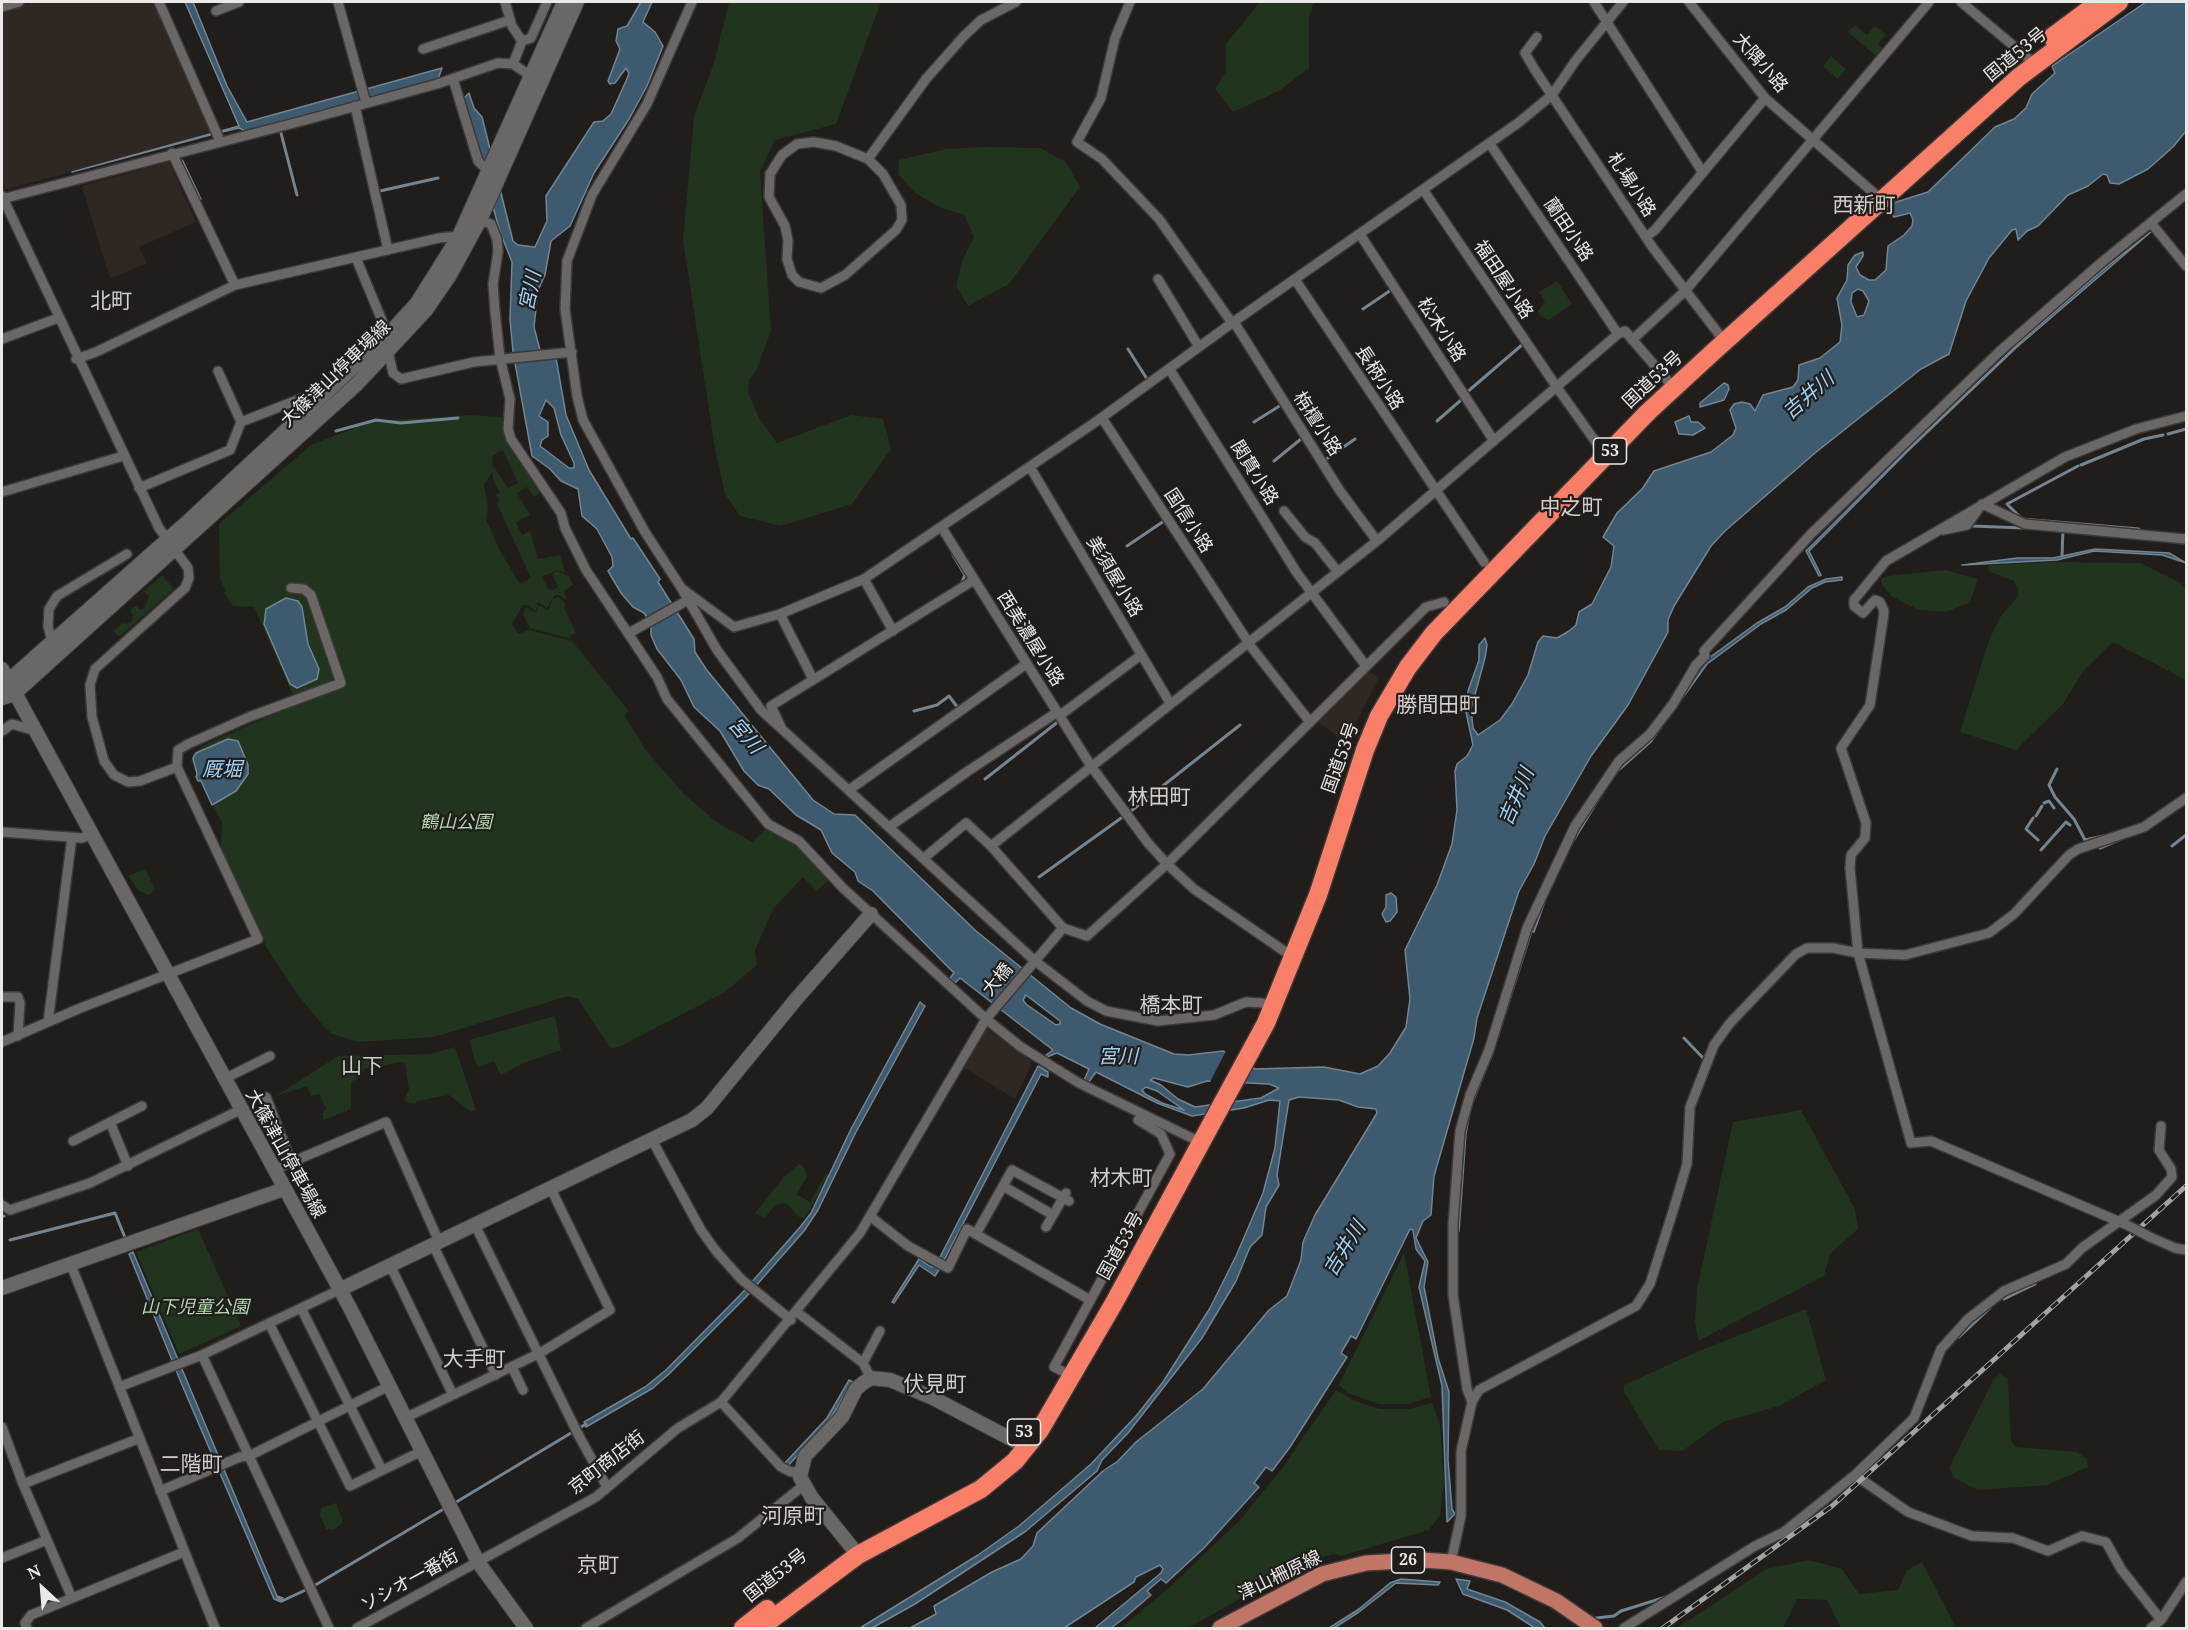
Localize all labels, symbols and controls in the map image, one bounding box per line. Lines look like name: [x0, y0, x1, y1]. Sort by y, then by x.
street label: 国道53号: [1980, 23, 2052, 87]
street label: 大隅小路: [1728, 29, 1792, 97]
street label: 札場小路: [1602, 149, 1660, 221]
district label: 西新町: [1833, 193, 1895, 219]
street label: 蘭田小路: [1539, 194, 1597, 266]
street label: 福田屋小路: [1469, 237, 1537, 323]
water label: 宮川: [515, 269, 547, 313]
district label: 北町: [90, 289, 132, 315]
street label: 松木小路: [1412, 294, 1470, 366]
street label: 大篠津山停車場線: [277, 316, 395, 432]
street label: 長柄小路: [1350, 342, 1408, 414]
street label: 国道53号: [1619, 347, 1687, 413]
water label: 吉井川: [1778, 367, 1840, 425]
street label: 栴檀小路: [1288, 388, 1346, 460]
street label: 関貫小路: [1226, 437, 1282, 509]
road number: 53: [1594, 438, 1626, 464]
street label: 国信小路: [1159, 485, 1217, 557]
district label: 中之町: [1540, 495, 1602, 521]
street label: 美須屋小路: [1082, 533, 1146, 621]
street label: 西美濃屋小路: [992, 587, 1068, 691]
district label: 勝間田町: [1396, 693, 1480, 719]
water label: 宮川: [723, 713, 767, 759]
street label: 国道53号: [1318, 719, 1364, 797]
water label: 厩堀: [202, 758, 242, 782]
water label: 吉井川: [1494, 765, 1540, 829]
district label: 林田町: [1128, 785, 1190, 811]
park label: 鶴山公園: [420, 812, 492, 834]
street label: 大橋: [978, 959, 1018, 1001]
district label: 橋本町: [1140, 993, 1202, 1019]
water label: 宮川: [1098, 1045, 1138, 1069]
district label: 山下: [341, 1054, 383, 1080]
street label: 大篠津山停車場線: [241, 1086, 329, 1222]
district label: 材木町: [1090, 1166, 1152, 1192]
street label: 国道53号: [1094, 1208, 1148, 1284]
water label: 吉井川: [1319, 1217, 1371, 1281]
park label: 山下児童公園: [141, 1297, 249, 1319]
district label: 大手町: [443, 1347, 505, 1373]
district label: 伏見町: [904, 1372, 966, 1398]
road number: 53: [1008, 1419, 1040, 1445]
street label: 京町商店街: [565, 1427, 649, 1499]
district label: 二階町: [160, 1452, 222, 1478]
district label: 河原町: [762, 1504, 824, 1530]
street label: ソシオ一番街: [358, 1545, 462, 1617]
street label: 国道53号: [740, 1545, 812, 1607]
street label: 津山柵原線: [1235, 1547, 1325, 1605]
road number: 26: [1392, 1547, 1424, 1573]
district label: 京町: [577, 1553, 619, 1579]
north arrow: [12, 1558, 72, 1618]
text: N: [24, 1559, 45, 1584]

